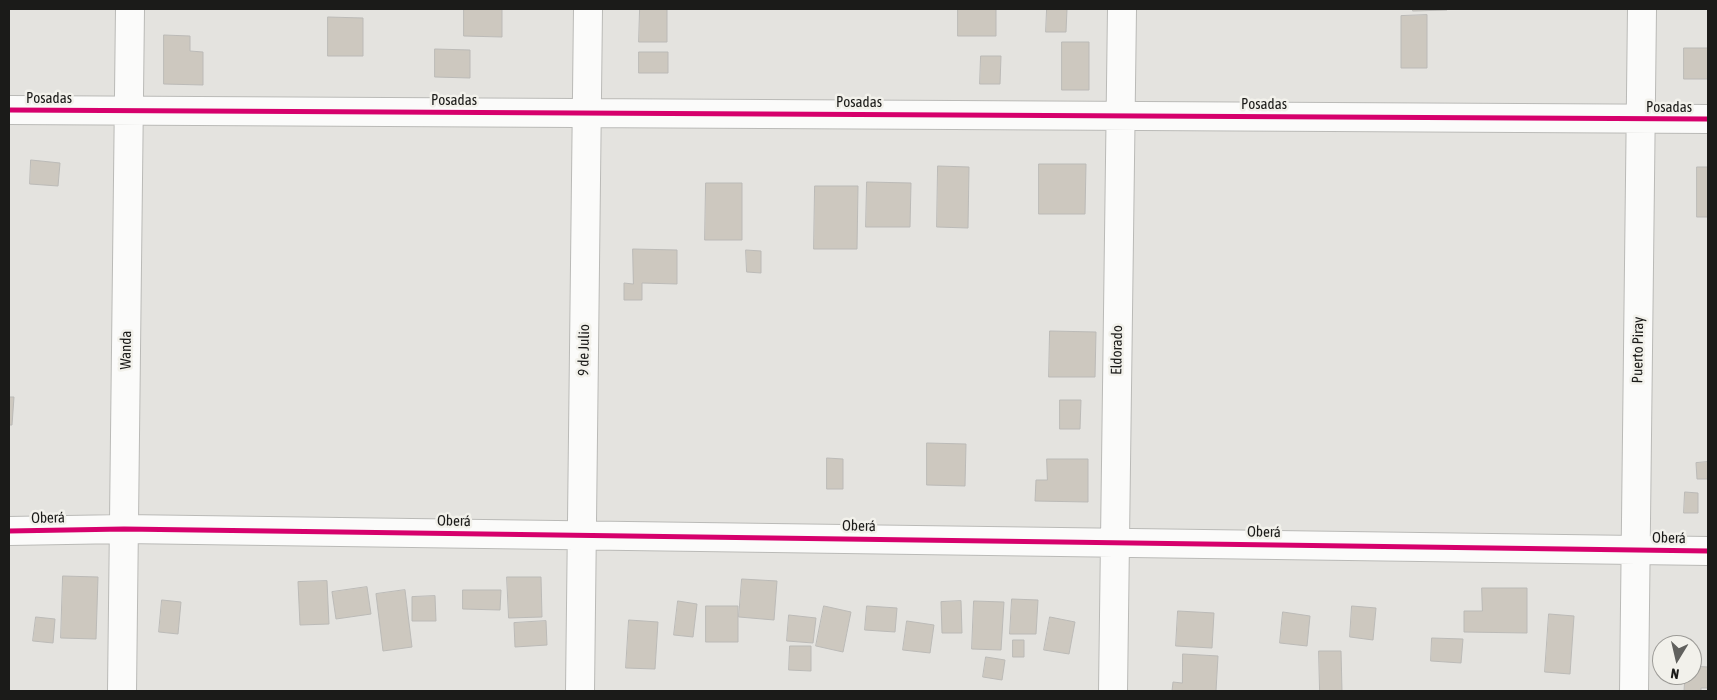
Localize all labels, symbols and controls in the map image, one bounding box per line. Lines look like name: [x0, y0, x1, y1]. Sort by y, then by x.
street label: Posadas: [26, 89, 72, 107]
street label: Posadas: [431, 91, 477, 109]
street label: Posadas: [836, 93, 882, 111]
street label: Posadas: [1241, 95, 1287, 113]
street label: Posadas: [1646, 98, 1692, 116]
street label: Puerto Piray: [1628, 316, 1648, 384]
street label: 9 de Julio: [575, 324, 593, 376]
street label: Eldorado: [1108, 325, 1126, 375]
street label: Wanda: [117, 330, 135, 370]
street label: Oberá: [31, 509, 65, 527]
street label: Oberá: [437, 512, 471, 530]
street label: Oberá: [842, 517, 876, 535]
street label: Oberá: [1247, 523, 1281, 541]
street label: Oberá: [1652, 529, 1686, 547]
north arrow: [1652, 635, 1702, 685]
text: N: [1669, 665, 1680, 682]

